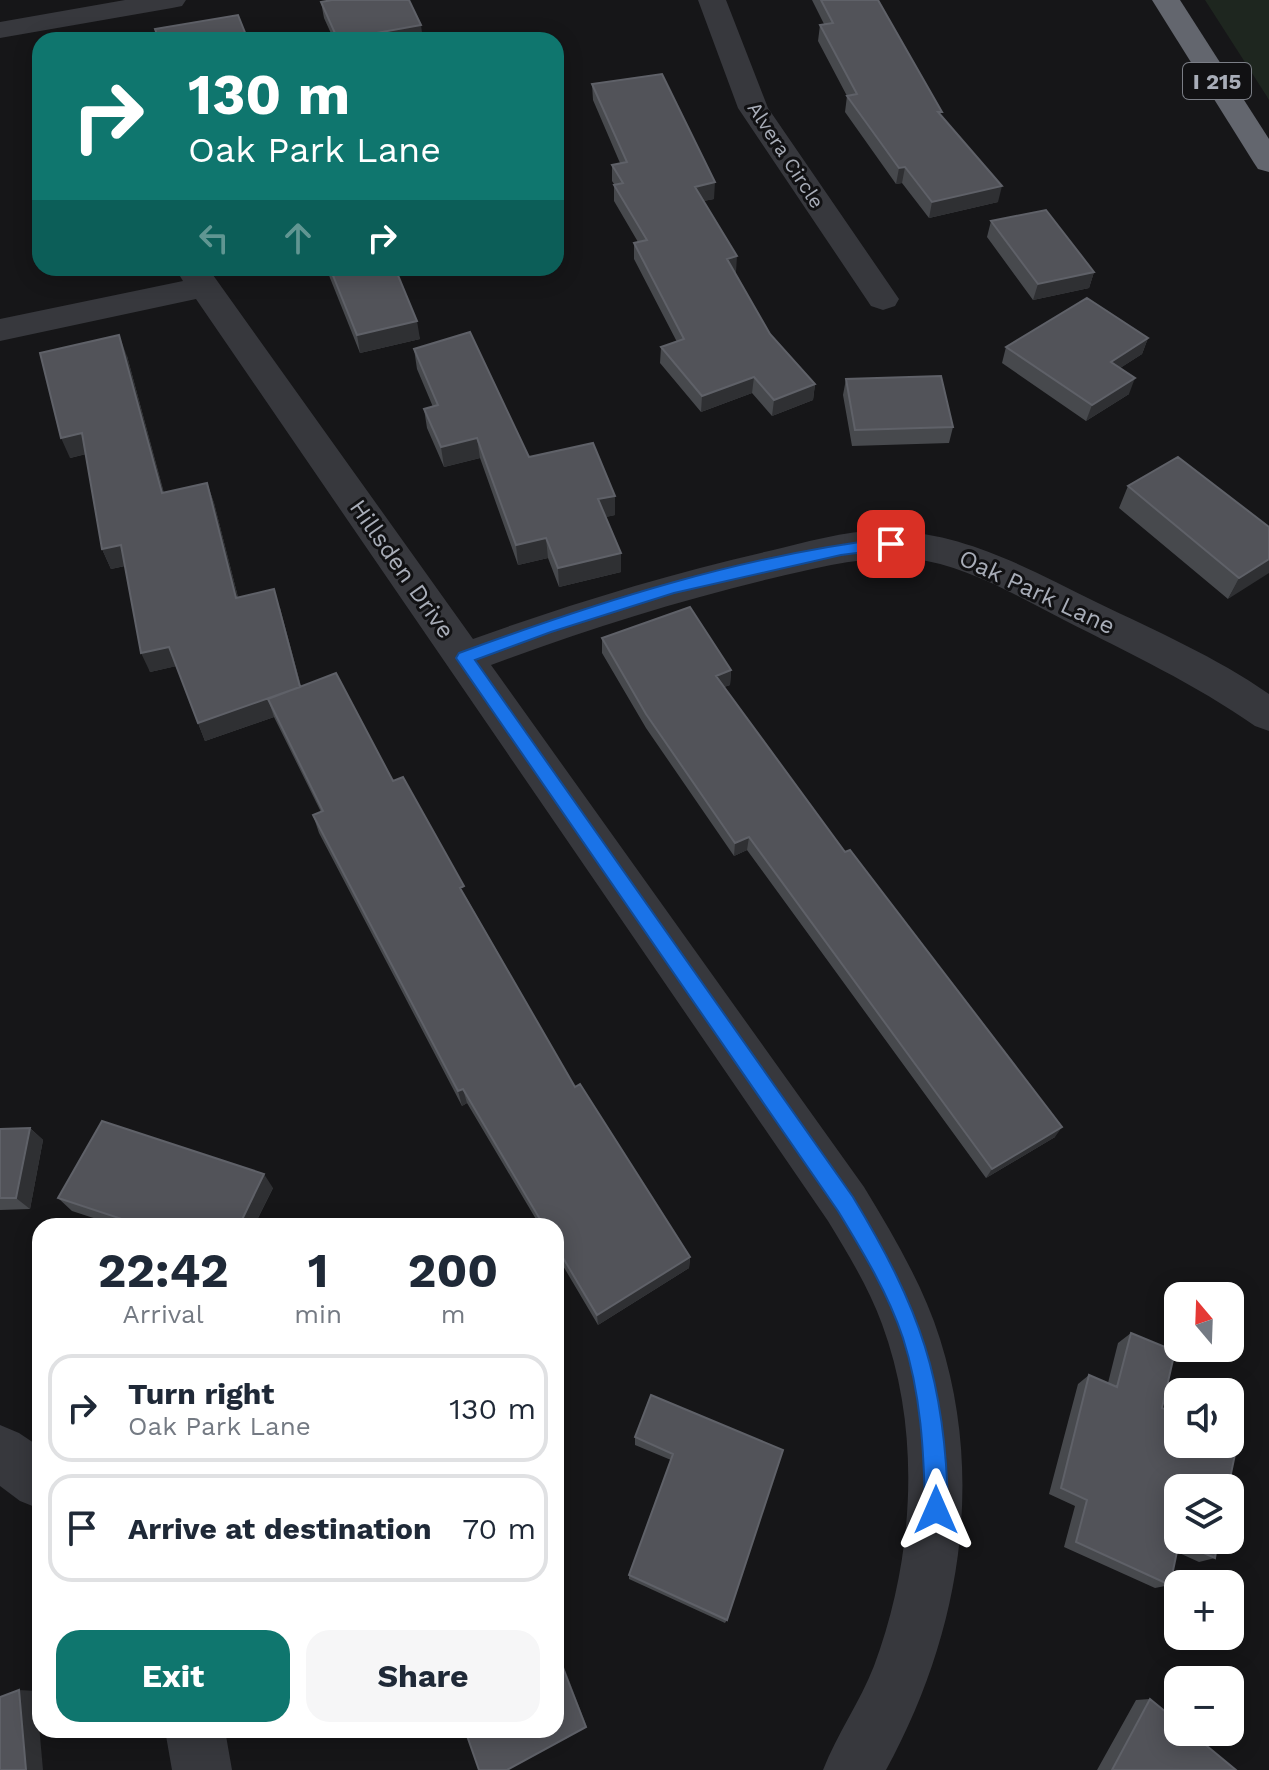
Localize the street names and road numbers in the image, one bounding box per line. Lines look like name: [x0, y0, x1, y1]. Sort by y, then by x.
road number: I 215: [1183, 63, 1251, 99]
street label: Alvera Circle: [743, 97, 829, 213]
street label: Hillsden Drive: [344, 494, 460, 644]
street label: Oak Park Lane: [955, 544, 1119, 640]

